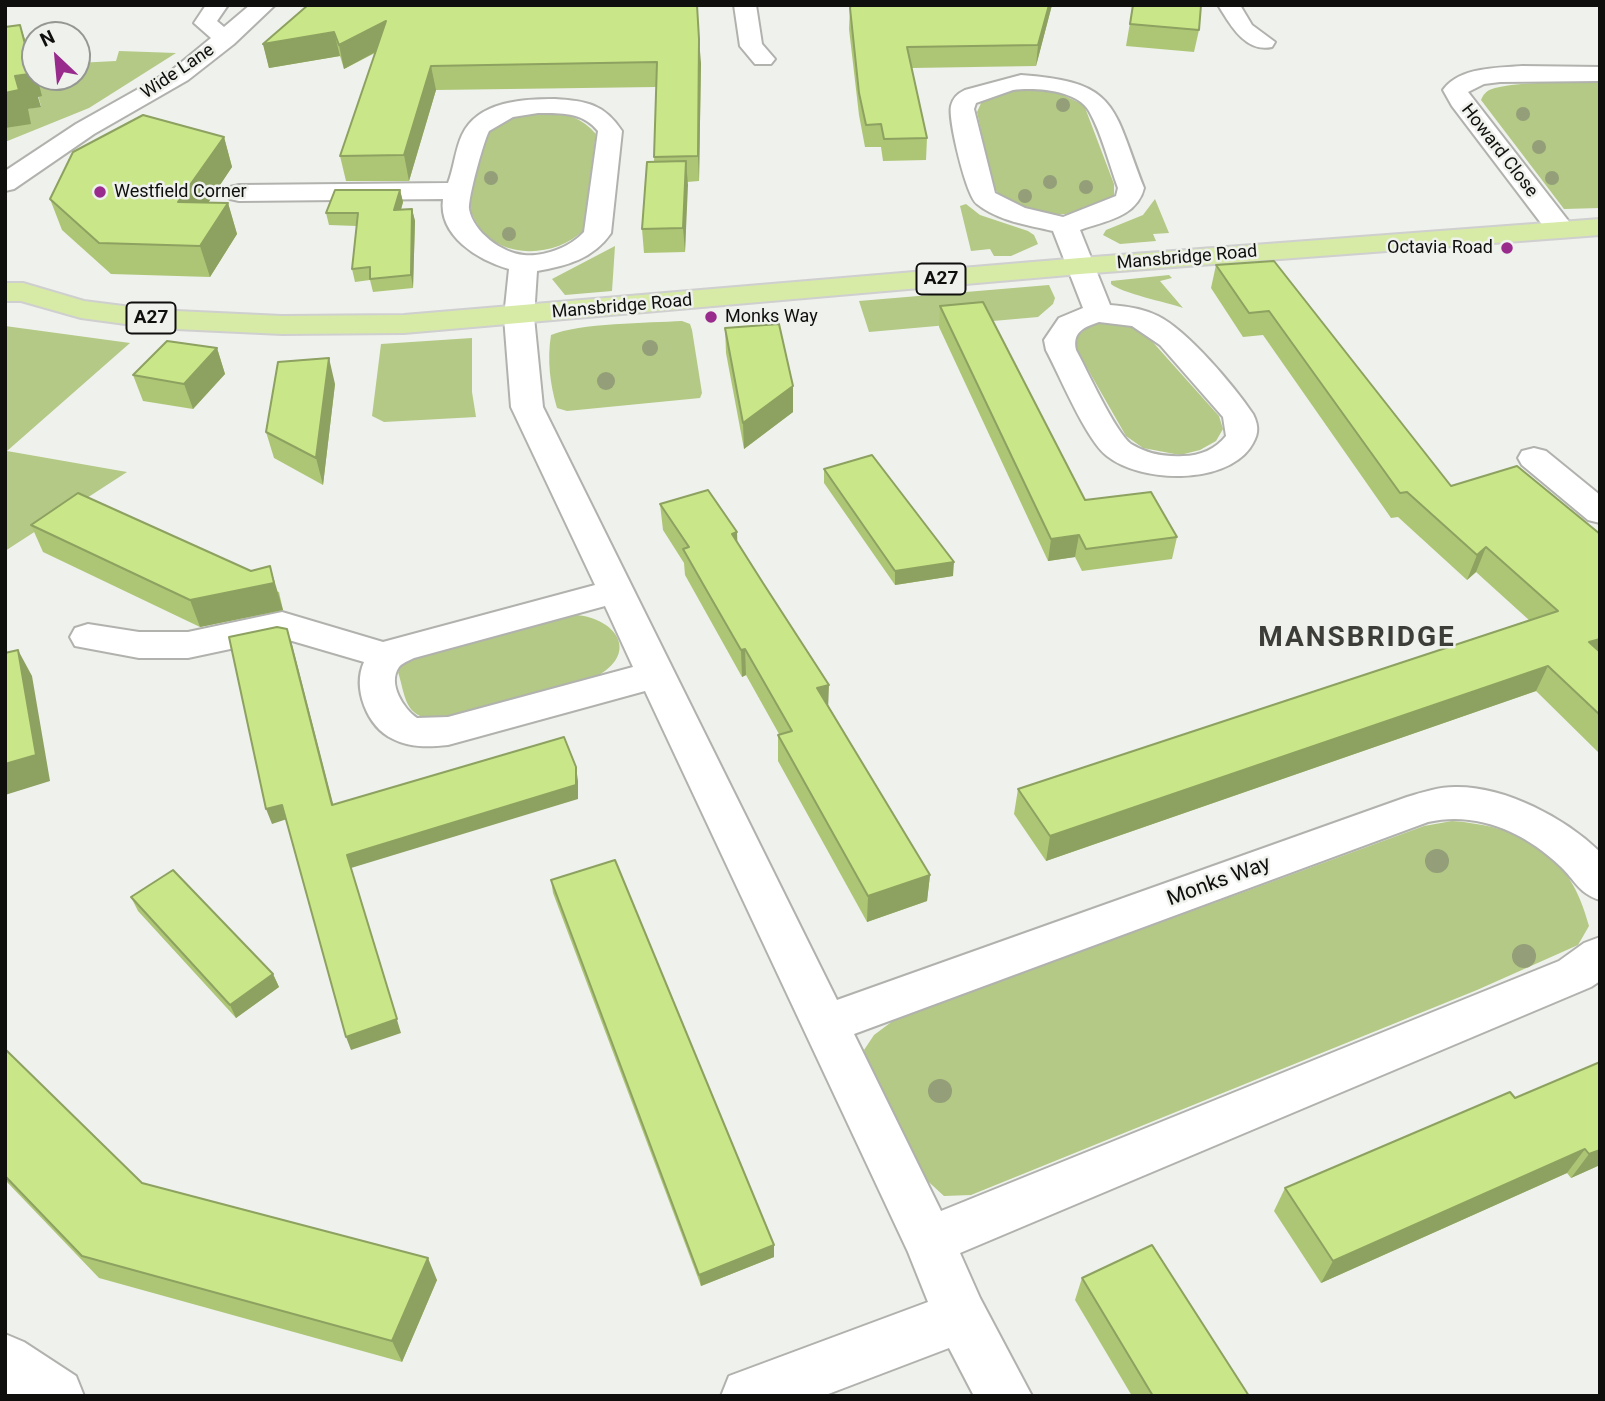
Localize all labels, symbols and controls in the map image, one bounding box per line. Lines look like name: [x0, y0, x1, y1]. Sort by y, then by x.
north arrow: [21, 21, 91, 91]
text: N: [36, 25, 59, 52]
street label: Wide Lane: [137, 40, 219, 104]
street label: Howard Close: [1456, 100, 1542, 202]
place label: Westfield Corner: [114, 181, 247, 203]
marker: Westfield Corner: [92, 184, 108, 200]
place label: Octavia Road: [1387, 237, 1493, 259]
marker: Octavia Road: [1499, 240, 1515, 256]
street label: Mansbridge Road: [1116, 241, 1258, 275]
road number: A27: [916, 264, 965, 294]
street label: Mansbridge Road: [551, 290, 693, 324]
road number: A27: [127, 302, 176, 334]
place label: Monks Way: [725, 306, 818, 328]
marker: Monks Way: [703, 309, 719, 325]
district label: MANSBRIDGE: [1259, 622, 1455, 656]
street label: Monks Way: [1164, 852, 1274, 912]

